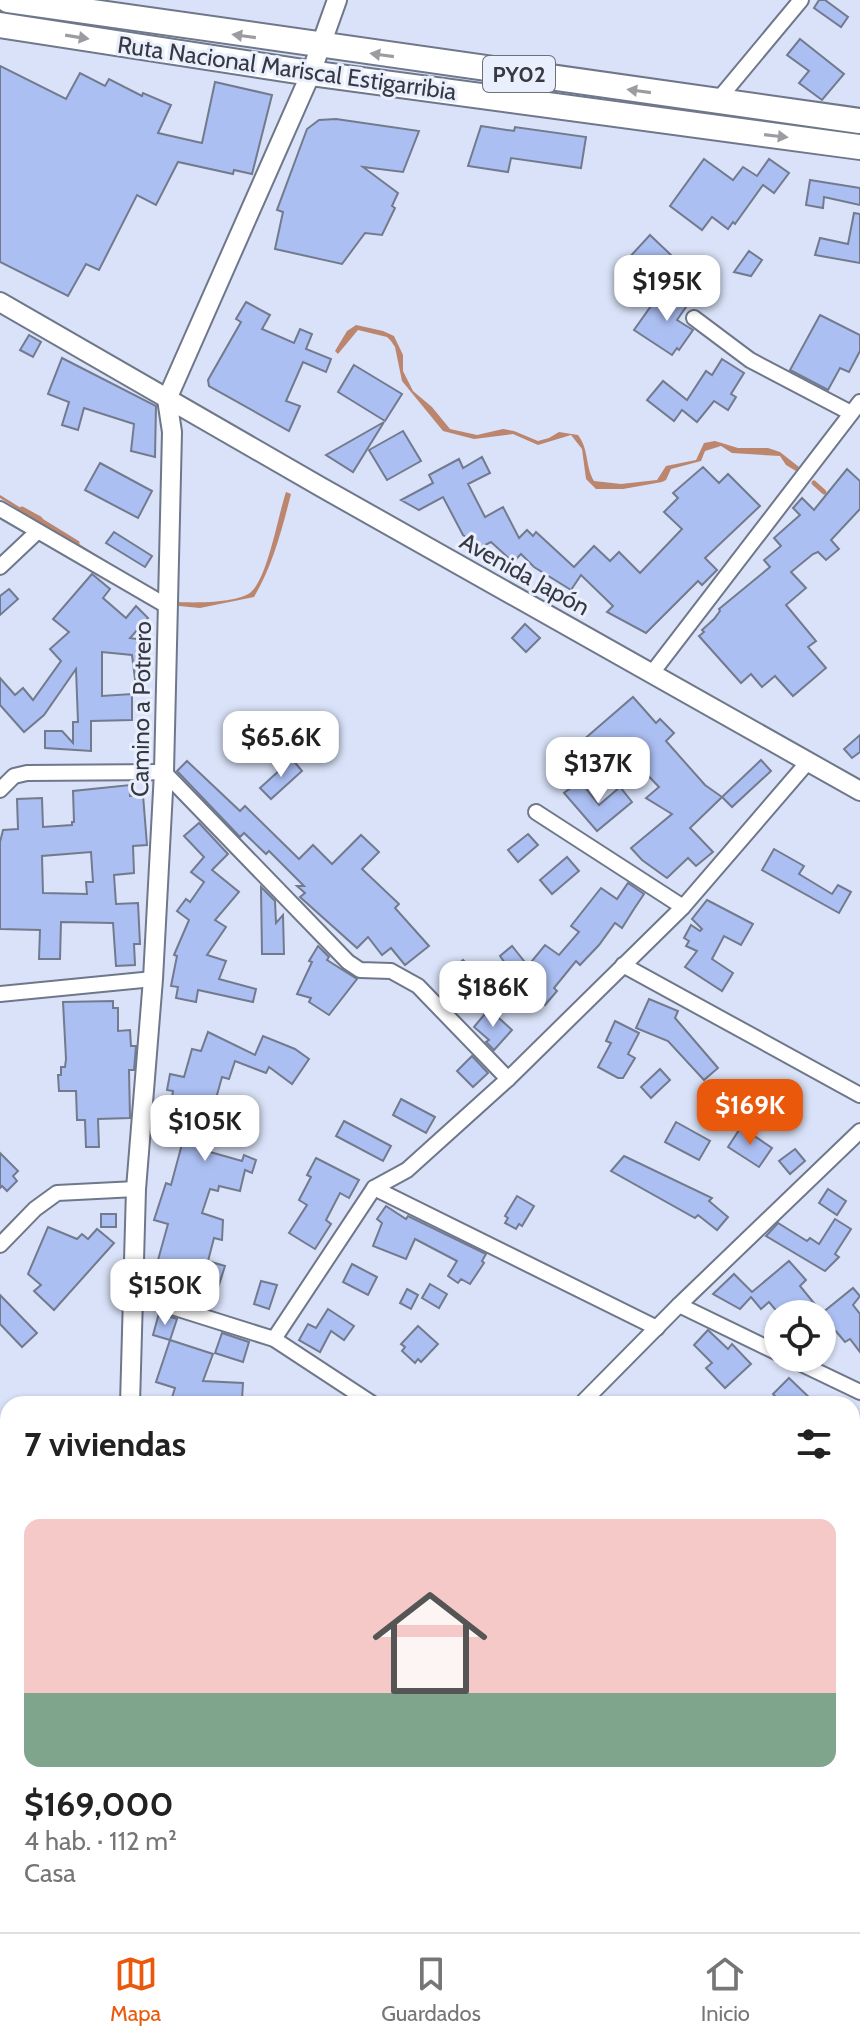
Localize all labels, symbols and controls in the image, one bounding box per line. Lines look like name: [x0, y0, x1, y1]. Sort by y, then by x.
one-way arrow: [232, 29, 257, 42]
street label: Ruta Nacional Mariscal Estigarribia: [116, 30, 459, 106]
one-way arrow: [65, 31, 90, 44]
one-way arrow: [369, 48, 394, 61]
road number: PY02: [483, 56, 555, 92]
one-way arrow: [627, 84, 652, 97]
one-way arrow: [764, 130, 789, 143]
pin: $195K: [611, 255, 723, 323]
text: $195K: [632, 265, 702, 297]
street label: Avenida Japón: [455, 526, 595, 622]
street label: Camino a Potrero: [125, 621, 157, 797]
pin: $65.6K: [216, 711, 346, 779]
text: $65.6K: [241, 721, 321, 753]
pin: $137K: [542, 737, 654, 805]
text: $137K: [564, 747, 632, 779]
pin: $186K: [437, 961, 549, 1029]
text: $186K: [457, 971, 529, 1003]
pin: $169K: [694, 1079, 806, 1147]
text: $169K: [715, 1089, 785, 1121]
pin: $105K: [149, 1095, 261, 1163]
text: $105K: [168, 1105, 242, 1137]
pin: $150K: [109, 1259, 221, 1327]
text: $150K: [128, 1269, 202, 1301]
map controls: [764, 1300, 836, 1372]
button: locate: [764, 1300, 836, 1372]
icon: filters: [792, 1422, 836, 1466]
text: 7 viviendas: [24, 1423, 186, 1465]
icon: home: [358, 1571, 502, 1715]
text: $169,000: [24, 1783, 174, 1825]
text: 4 hab. · 112 m²: [24, 1825, 177, 1857]
text: Casa: [24, 1857, 76, 1889]
tab: Mapa: [110, 1952, 161, 2027]
tab: Guardados: [381, 1952, 481, 2027]
tab: Inicio: [701, 1952, 750, 2027]

